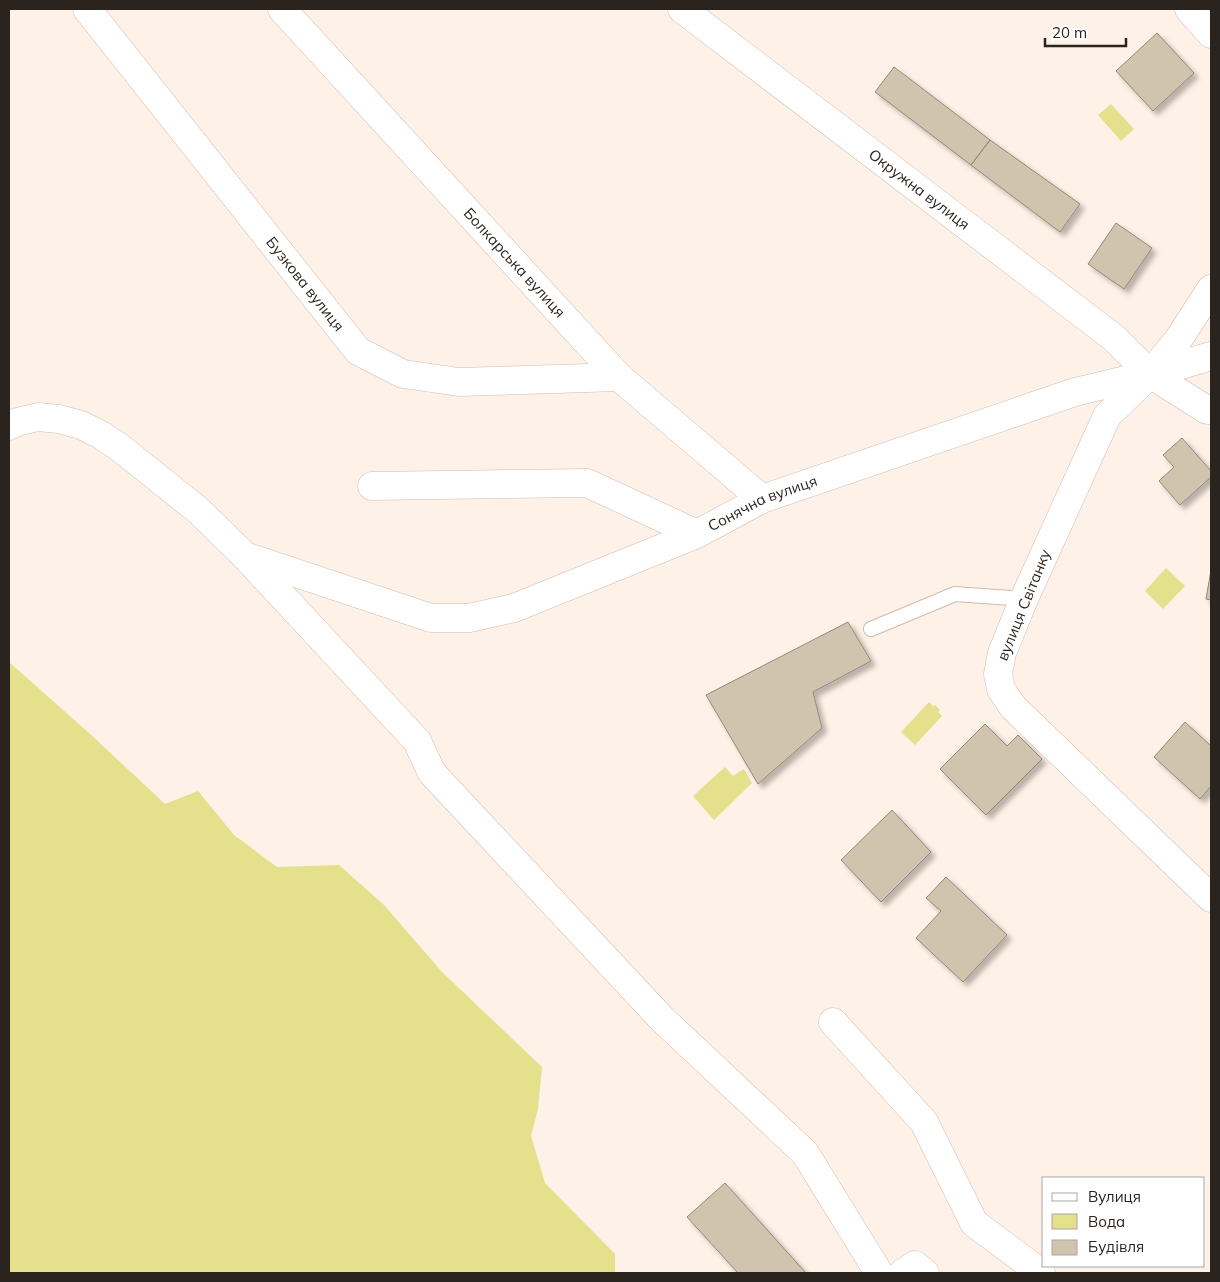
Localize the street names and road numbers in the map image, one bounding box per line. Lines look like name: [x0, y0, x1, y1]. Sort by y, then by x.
street label: Окружна вулиця: [865, 145, 974, 234]
street label: Болкарська вулиця: [460, 204, 570, 321]
street label: Бузкова вулиця: [262, 233, 349, 335]
street label: Сонячна вулиця: [704, 471, 820, 535]
street label: вулиця Світанку: [993, 546, 1055, 663]

